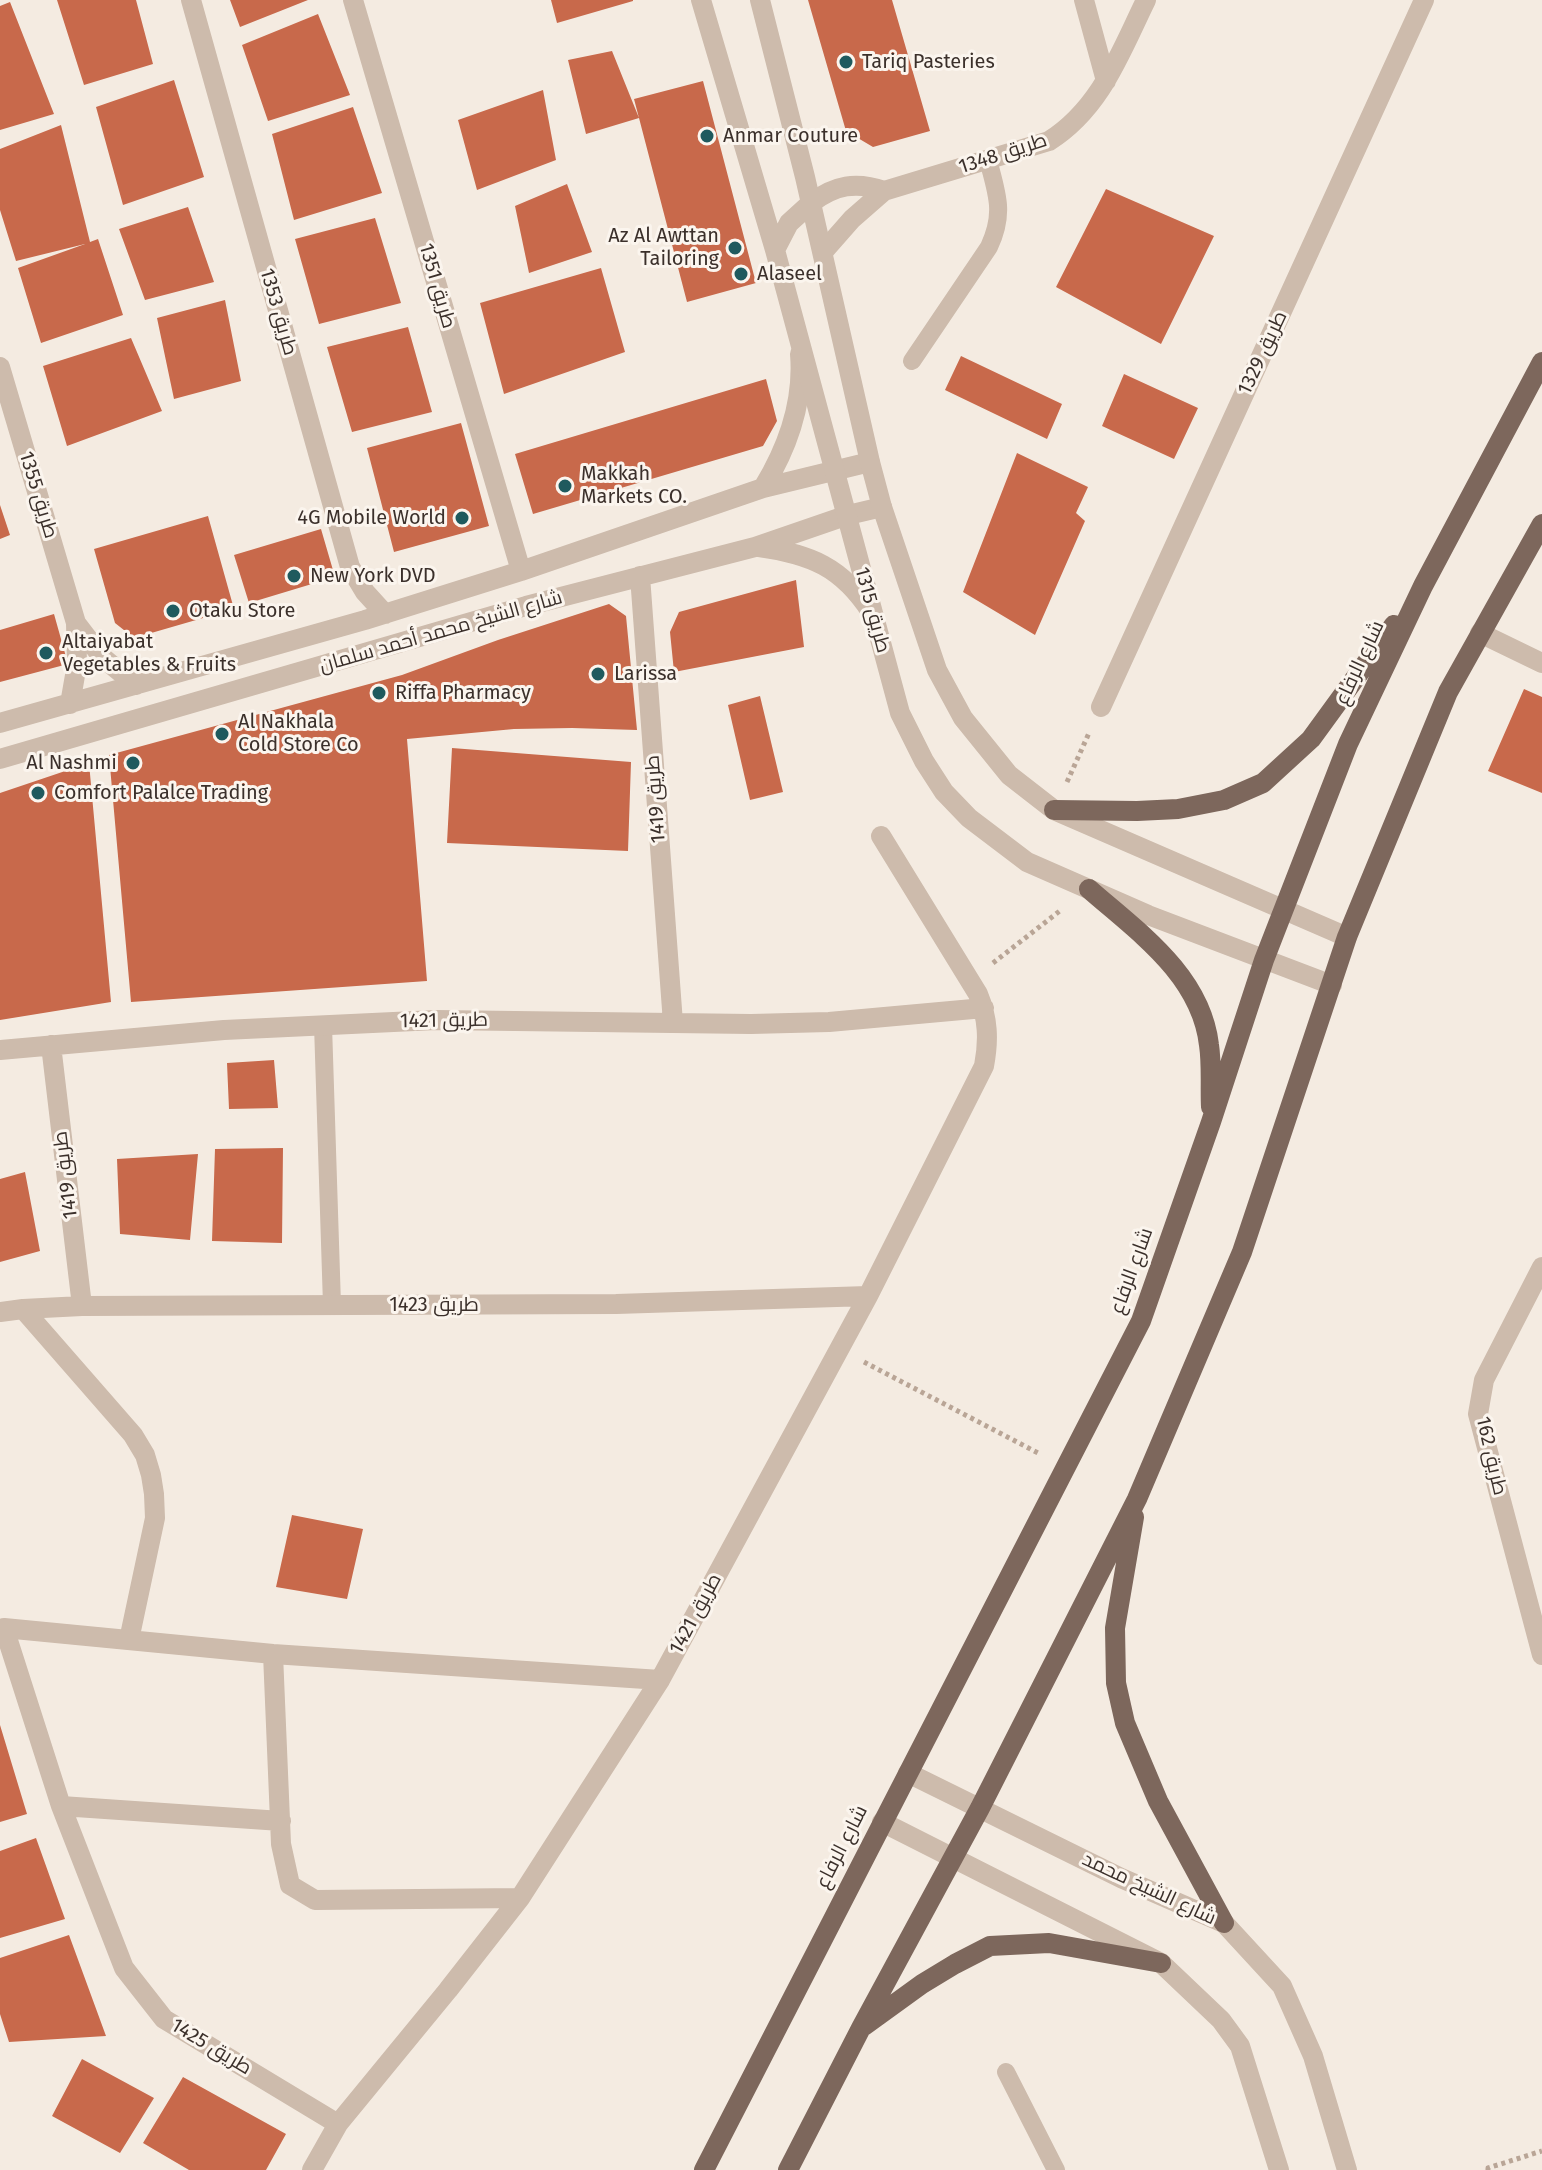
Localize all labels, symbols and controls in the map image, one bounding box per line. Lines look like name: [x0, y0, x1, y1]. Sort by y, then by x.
place label: Tariq Pasteries: [862, 50, 995, 74]
marker: Tariq Pasteries: [837, 53, 855, 71]
place label: Anmar Couture: [723, 124, 858, 148]
marker: Anmar Couture: [698, 127, 716, 145]
street label: طريق 1348: [956, 128, 1050, 180]
place label: Az Al Awttan Tailoring: [608, 224, 719, 271]
marker: Az Al Awttan Tailoring: [726, 239, 744, 257]
street label: طريق 1351: [413, 241, 461, 331]
place label: Alaseel: [757, 262, 822, 286]
marker: Alaseel: [732, 265, 750, 283]
street label: طريق 1353: [254, 266, 302, 358]
street label: طريق 1329: [1233, 307, 1293, 399]
street label: طريق 1355: [13, 449, 63, 541]
place label: Makkah Markets CO.: [581, 462, 687, 509]
marker: Makkah Markets CO.: [556, 477, 574, 495]
place label: 4G Mobile World: [297, 506, 446, 530]
marker: 4G Mobile World: [453, 509, 471, 527]
place label: New York DVD: [310, 564, 436, 588]
street label: طريق 1315: [849, 564, 895, 656]
marker: New York DVD: [285, 567, 303, 585]
street label: شارع الشيخ محمد أحمد سلمان: [317, 586, 565, 678]
place label: Otaku Store: [189, 599, 295, 623]
marker: Otaku Store: [164, 602, 182, 620]
street label: شارع الرفاع: [1330, 617, 1390, 709]
place label: Altaiyabat Vegetables & Fruits: [62, 630, 236, 677]
marker: Altaiyabat Vegetables & Fruits: [37, 644, 55, 662]
place label: Larissa: [614, 662, 677, 686]
marker: Larissa: [589, 665, 607, 683]
place label: Riffa Pharmacy: [395, 681, 531, 705]
marker: Riffa Pharmacy: [370, 684, 388, 702]
place label: Al Nakhala Cold Store Co: [238, 710, 359, 757]
marker: Al Nakhala Cold Store Co: [213, 725, 231, 743]
place label: Al Nashmi: [26, 751, 117, 775]
marker: Al Nashmi: [124, 754, 142, 772]
street label: طريق 1419: [641, 754, 671, 844]
place label: Comfort Palalce Trading: [54, 781, 268, 805]
marker: Comfort Palalce Trading: [29, 784, 47, 802]
street label: طريق 1421: [400, 1008, 488, 1034]
street label: طريق 1419: [49, 1130, 83, 1220]
street label: شارع الرفاع: [1105, 1225, 1159, 1317]
street label: طريق 1423: [389, 1293, 479, 1317]
street label: طريق 162: [1470, 1414, 1512, 1498]
street label: طريق 1421: [665, 1570, 727, 1658]
street label: شارع الرفاع: [811, 1801, 873, 1893]
street label: شارع الشيخ محمد: [1078, 1847, 1220, 1931]
street label: طريق 1425: [166, 2014, 256, 2080]

